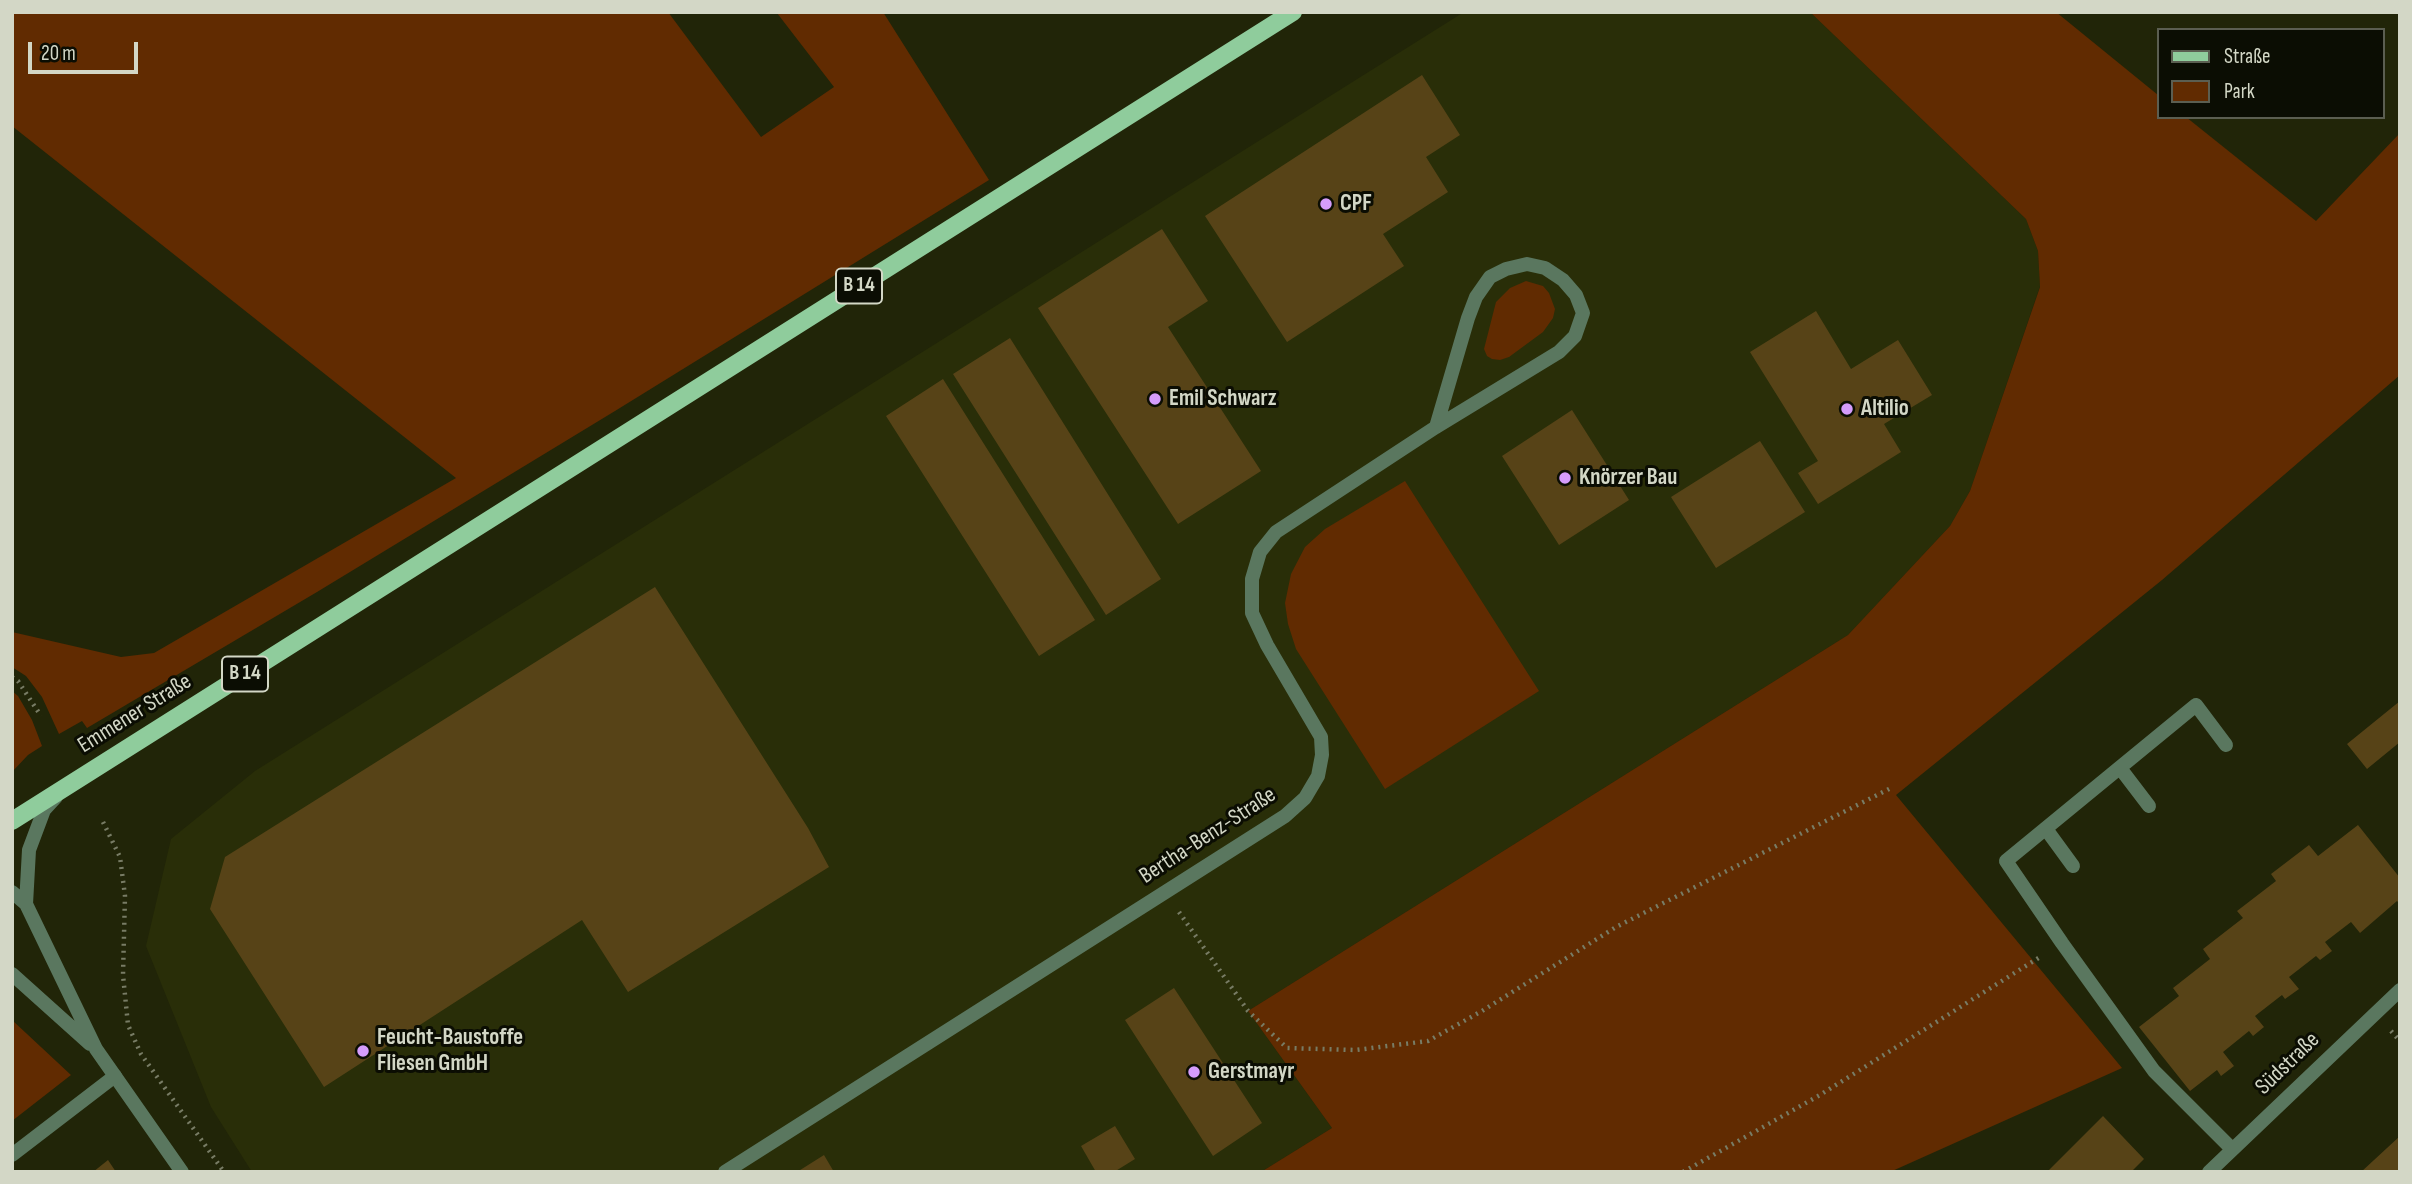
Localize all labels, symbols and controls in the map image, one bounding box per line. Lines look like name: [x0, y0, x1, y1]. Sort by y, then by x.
scale bar: [32, 28, 142, 72]
legend: [2156, 28, 2384, 119]
text: 20 m: [41, 41, 76, 66]
text: Straße: [2224, 44, 2270, 69]
text: Park: [2224, 79, 2255, 104]
place label: CPF: [1340, 190, 1372, 218]
marker: CPF: [1318, 196, 1334, 212]
road number: B 14: [836, 268, 882, 304]
place label: Emil Schwarz: [1169, 385, 1277, 413]
marker: Emil Schwarz: [1147, 391, 1163, 407]
place label: Altilio: [1861, 395, 1909, 423]
marker: Altilio: [1839, 401, 1855, 417]
place label: Knörzer Bau: [1579, 464, 1677, 492]
marker: Knörzer Bau: [1557, 470, 1573, 486]
road number: B 14: [222, 656, 268, 692]
street label: Emmener Straße: [73, 668, 197, 760]
street label: Bertha-Benz-Straße: [1135, 782, 1281, 890]
place label: Feucht-Baustoffe Fliesen GmbH: [377, 1024, 523, 1078]
street label: Südstraße: [2250, 1027, 2326, 1101]
marker: Feucht-Baustoffe Fliesen GmbH: [355, 1043, 371, 1059]
place label: Gerstmayr: [1208, 1058, 1294, 1086]
marker: Gerstmayr: [1186, 1064, 1202, 1080]

